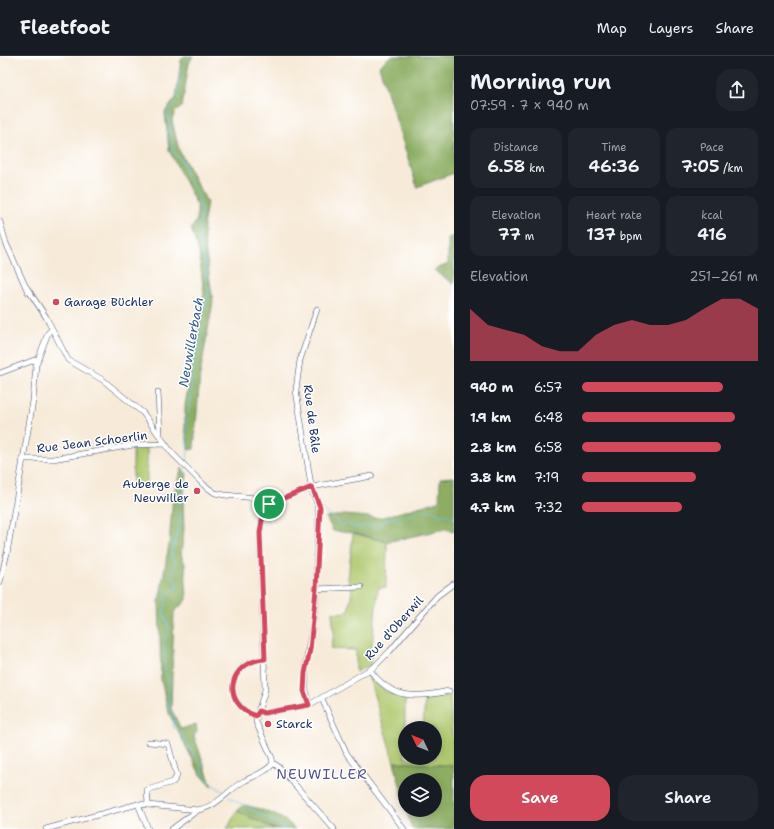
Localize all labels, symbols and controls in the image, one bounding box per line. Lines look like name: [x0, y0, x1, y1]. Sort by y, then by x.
text: Fleetfoot: [20, 15, 110, 40]
text: Map: [597, 19, 627, 37]
text: Layers: [649, 19, 693, 37]
text: Share: [715, 19, 754, 37]
text: Morning run: [470, 67, 611, 96]
button: share: [716, 69, 758, 111]
text: 07:59 · 7 × 940 m: [470, 97, 589, 114]
text: Distance: [493, 140, 539, 155]
text: Time: [601, 140, 627, 155]
text: Pace: [700, 140, 724, 155]
text: 6.58: [487, 155, 525, 177]
text: 46:36: [588, 155, 640, 177]
text: 7:05: [681, 155, 720, 177]
text: km: [525, 161, 545, 176]
text: /km: [720, 161, 743, 176]
text: Elevation: [491, 208, 541, 223]
text: Heart rate: [586, 208, 642, 223]
text: kcal: [701, 208, 723, 223]
text: 77: [498, 223, 521, 245]
text: 137: [586, 223, 616, 245]
text: 416: [697, 223, 727, 245]
text: m: [521, 229, 534, 244]
text: bpm: [616, 229, 642, 244]
text: Elevation: [470, 268, 528, 285]
text: 251–261 m: [690, 268, 758, 285]
place label: Garage Büchler: [64, 294, 154, 310]
water label: Neuwillerbach: [175, 296, 207, 388]
marker: Garage Büchler: [51, 297, 61, 307]
text: 940 m: [470, 379, 513, 396]
text: 6:57: [534, 379, 562, 396]
street label: Rue de Bâle: [300, 384, 324, 454]
text: 1.9 km: [470, 409, 511, 426]
text: 6:48: [534, 409, 563, 426]
street label: Rue Jean Schoerlin: [36, 427, 148, 457]
text: 2.8 km: [470, 439, 516, 456]
text: 6:58: [534, 439, 563, 456]
text: 3.8 km: [470, 469, 516, 486]
text: 7:19: [534, 469, 559, 486]
place label: Auberge de Neuwiller: [122, 476, 189, 506]
marker: Auberge de Neuwiller: [192, 486, 202, 496]
pin: [252, 487, 286, 521]
icon: arrive: [258, 493, 280, 515]
text: 4.7 km: [470, 499, 514, 516]
text: 7:32: [534, 499, 563, 516]
street label: Rue d'Oberwil: [361, 592, 427, 663]
place label: Starck: [276, 716, 313, 732]
marker: Starck: [263, 719, 273, 729]
north arrow: [398, 721, 442, 765]
map controls: [398, 721, 442, 817]
district label: NEUWILLER: [276, 765, 368, 783]
button: layers: [398, 773, 442, 817]
button: Save: [470, 775, 610, 821]
button: Share: [618, 775, 758, 821]

